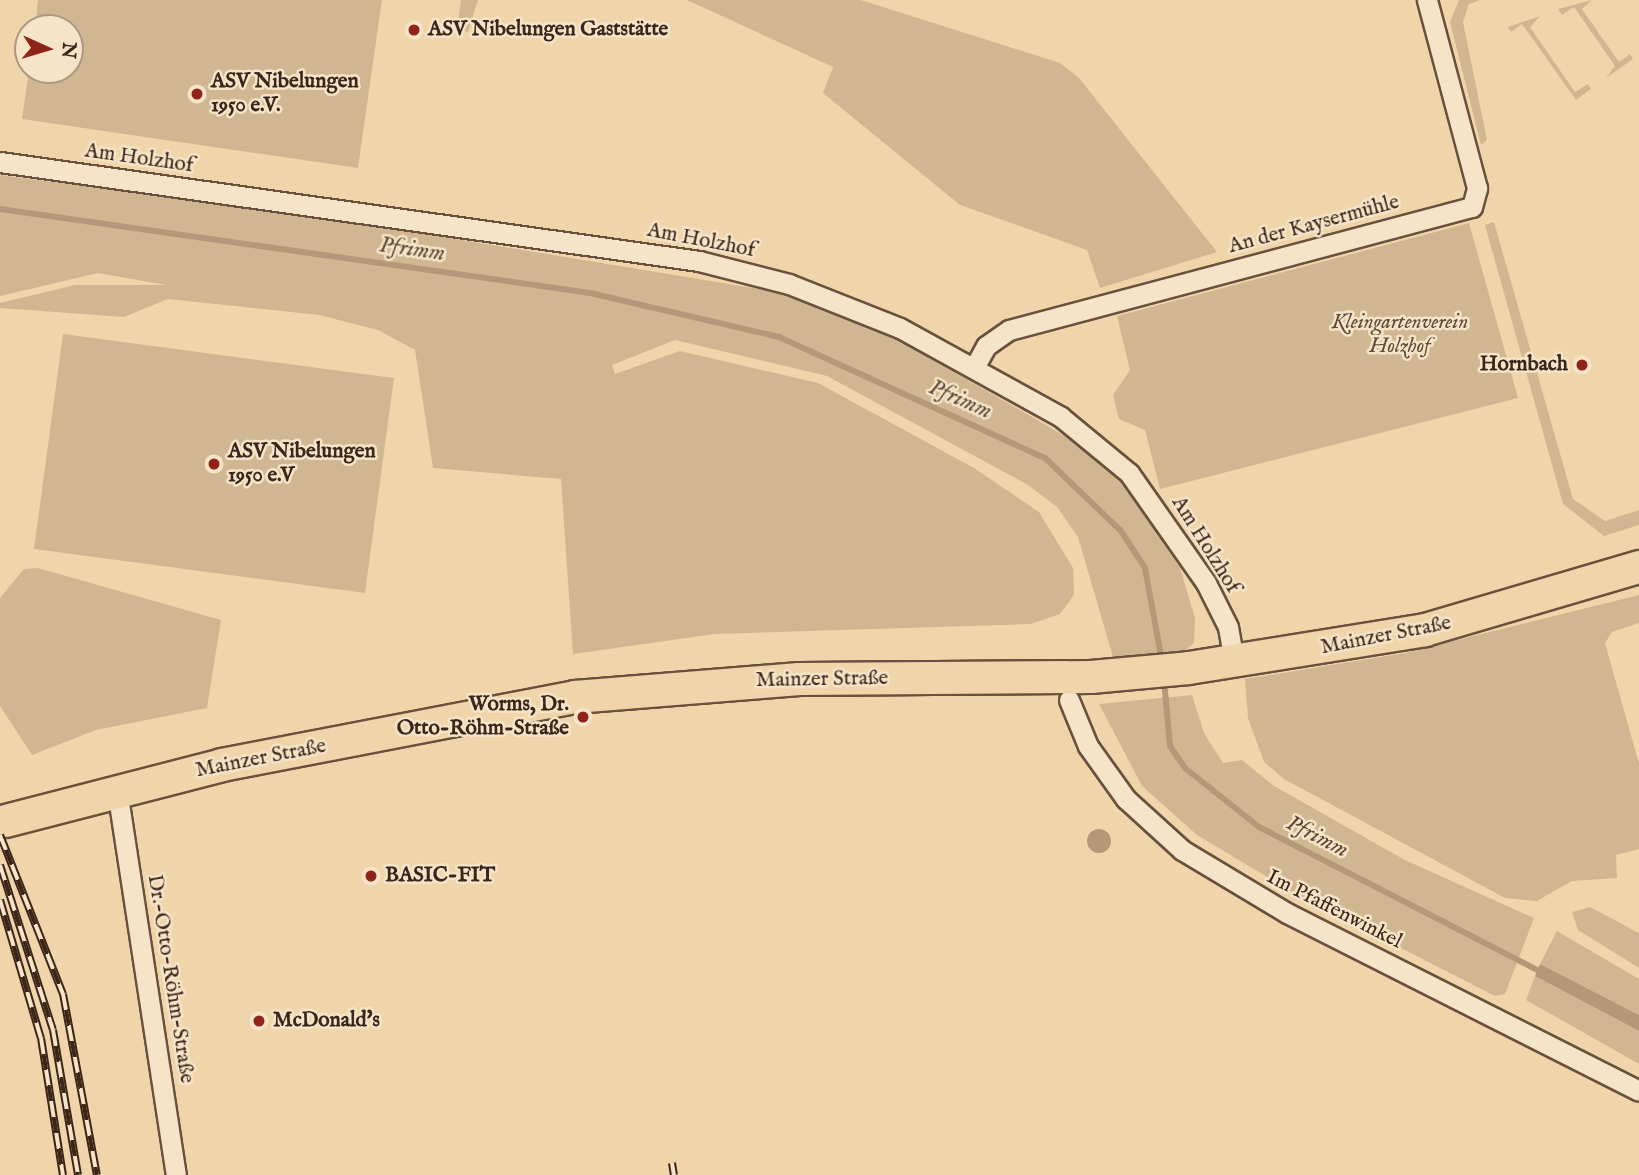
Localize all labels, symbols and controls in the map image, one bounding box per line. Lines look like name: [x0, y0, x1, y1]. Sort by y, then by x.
north arrow: [14, 14, 84, 84]
place label: ASV Nibelungen Gaststätte: [428, 17, 668, 43]
marker: ASV Nibelungen Gaststätte: [406, 22, 422, 38]
text: N: [55, 41, 80, 59]
place label: ASV Nibelungen 1950 e.V.: [211, 69, 359, 119]
marker: ASV Nibelungen 1950 e.V.: [189, 86, 205, 102]
street label: Am Holzhof: [83, 139, 195, 179]
street label: An der Kaysermühle: [1226, 190, 1402, 260]
street label: Am Holzhof: [645, 218, 757, 264]
water label: Pfrimm: [377, 232, 447, 268]
park label: Kleingartenverein Holzhof: [1332, 310, 1468, 360]
place label: Hornbach: [1480, 352, 1568, 378]
marker: Hornbach: [1574, 357, 1590, 373]
water label: Pfrimm: [924, 374, 996, 426]
place label: ASV Nibelungen 1950 e.V: [228, 439, 376, 489]
marker: ASV Nibelungen 1950 e.V: [206, 456, 222, 472]
street label: Am Holzhof: [1165, 492, 1245, 598]
street label: Mainzer Straße: [1319, 611, 1453, 661]
street label: Mainzer Straße: [756, 666, 888, 694]
place label: Worms, Dr. Otto-Röhm-Straße: [397, 692, 569, 742]
marker: Worms, Dr. Otto-Röhm-Straße: [575, 709, 591, 725]
street label: Mainzer Straße: [194, 734, 328, 784]
water label: Pfrimm: [1281, 810, 1353, 864]
place label: BASIC-FIT: [385, 863, 495, 889]
street label: Im Pfaffenwinkel: [1262, 865, 1406, 955]
marker: BASIC-FIT: [363, 868, 379, 884]
street label: Dr.-Otto-Röhm-Straße: [141, 873, 199, 1085]
place label: McDonald's: [273, 1008, 380, 1034]
marker: McDonald's: [251, 1013, 267, 1029]

